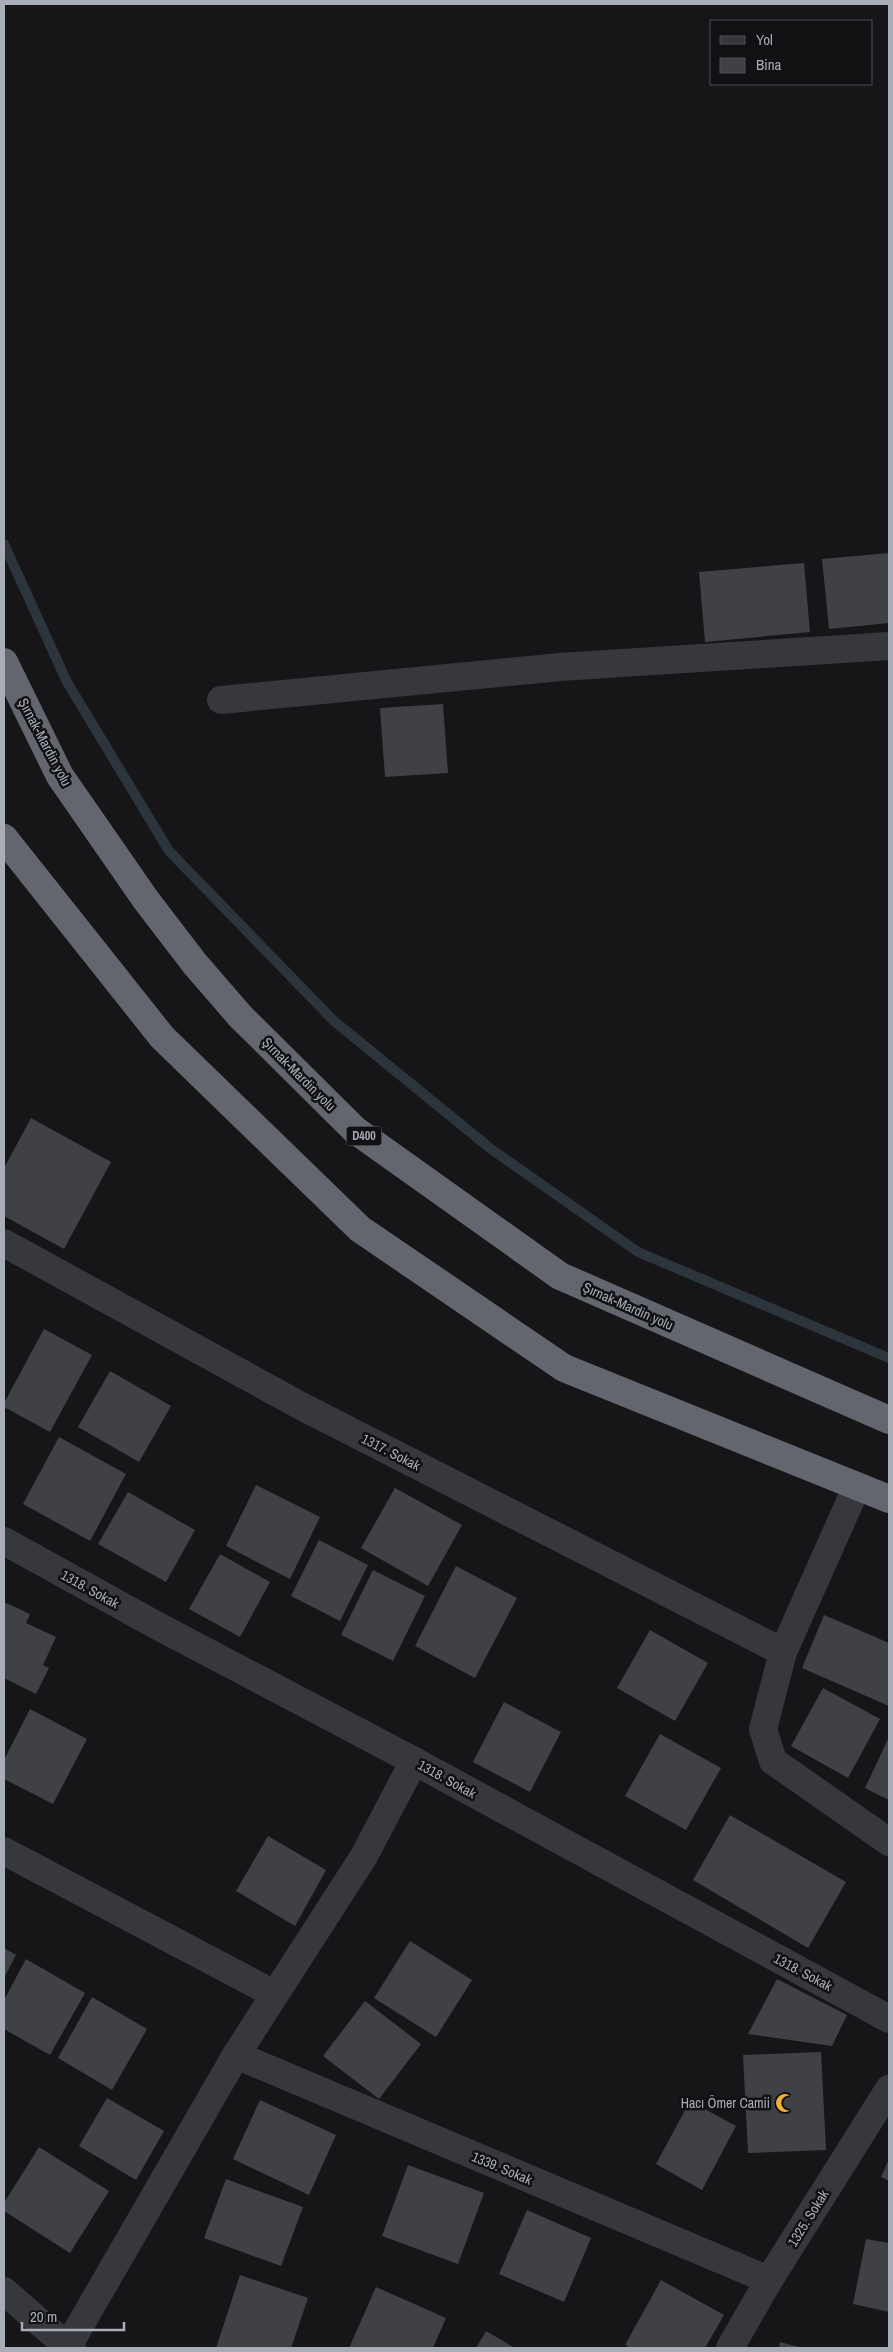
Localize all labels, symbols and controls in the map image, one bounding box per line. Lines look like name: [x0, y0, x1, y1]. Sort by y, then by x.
legend: [710, 20, 873, 85]
text: Yol: [756, 29, 773, 50]
text: Bina: [756, 54, 781, 75]
street label: Şırnak-Mardin yolu: [14, 695, 76, 789]
street label: Şırnak-Mardin yolu: [258, 1033, 340, 1115]
road number: D400: [346, 1126, 382, 1146]
street label: Şırnak-Mardin yolu: [580, 1278, 676, 1334]
street label: 1317. Sokak: [358, 1429, 424, 1475]
street label: 1318. Sokak: [58, 1566, 123, 1612]
street label: 1318. Sokak: [415, 1756, 480, 1802]
street label: 1318. Sokak: [771, 1949, 836, 1995]
mosque icon: Hacı Ömer Camii: [774, 2092, 796, 2114]
place label: Hacı Ömer Camii: [681, 2094, 770, 2112]
street label: 1339. Sokak: [469, 2147, 535, 2189]
street label: 1325. Sokak: [783, 2186, 833, 2250]
scale bar: [22, 2300, 125, 2332]
text: 20 m: [30, 2306, 57, 2327]

